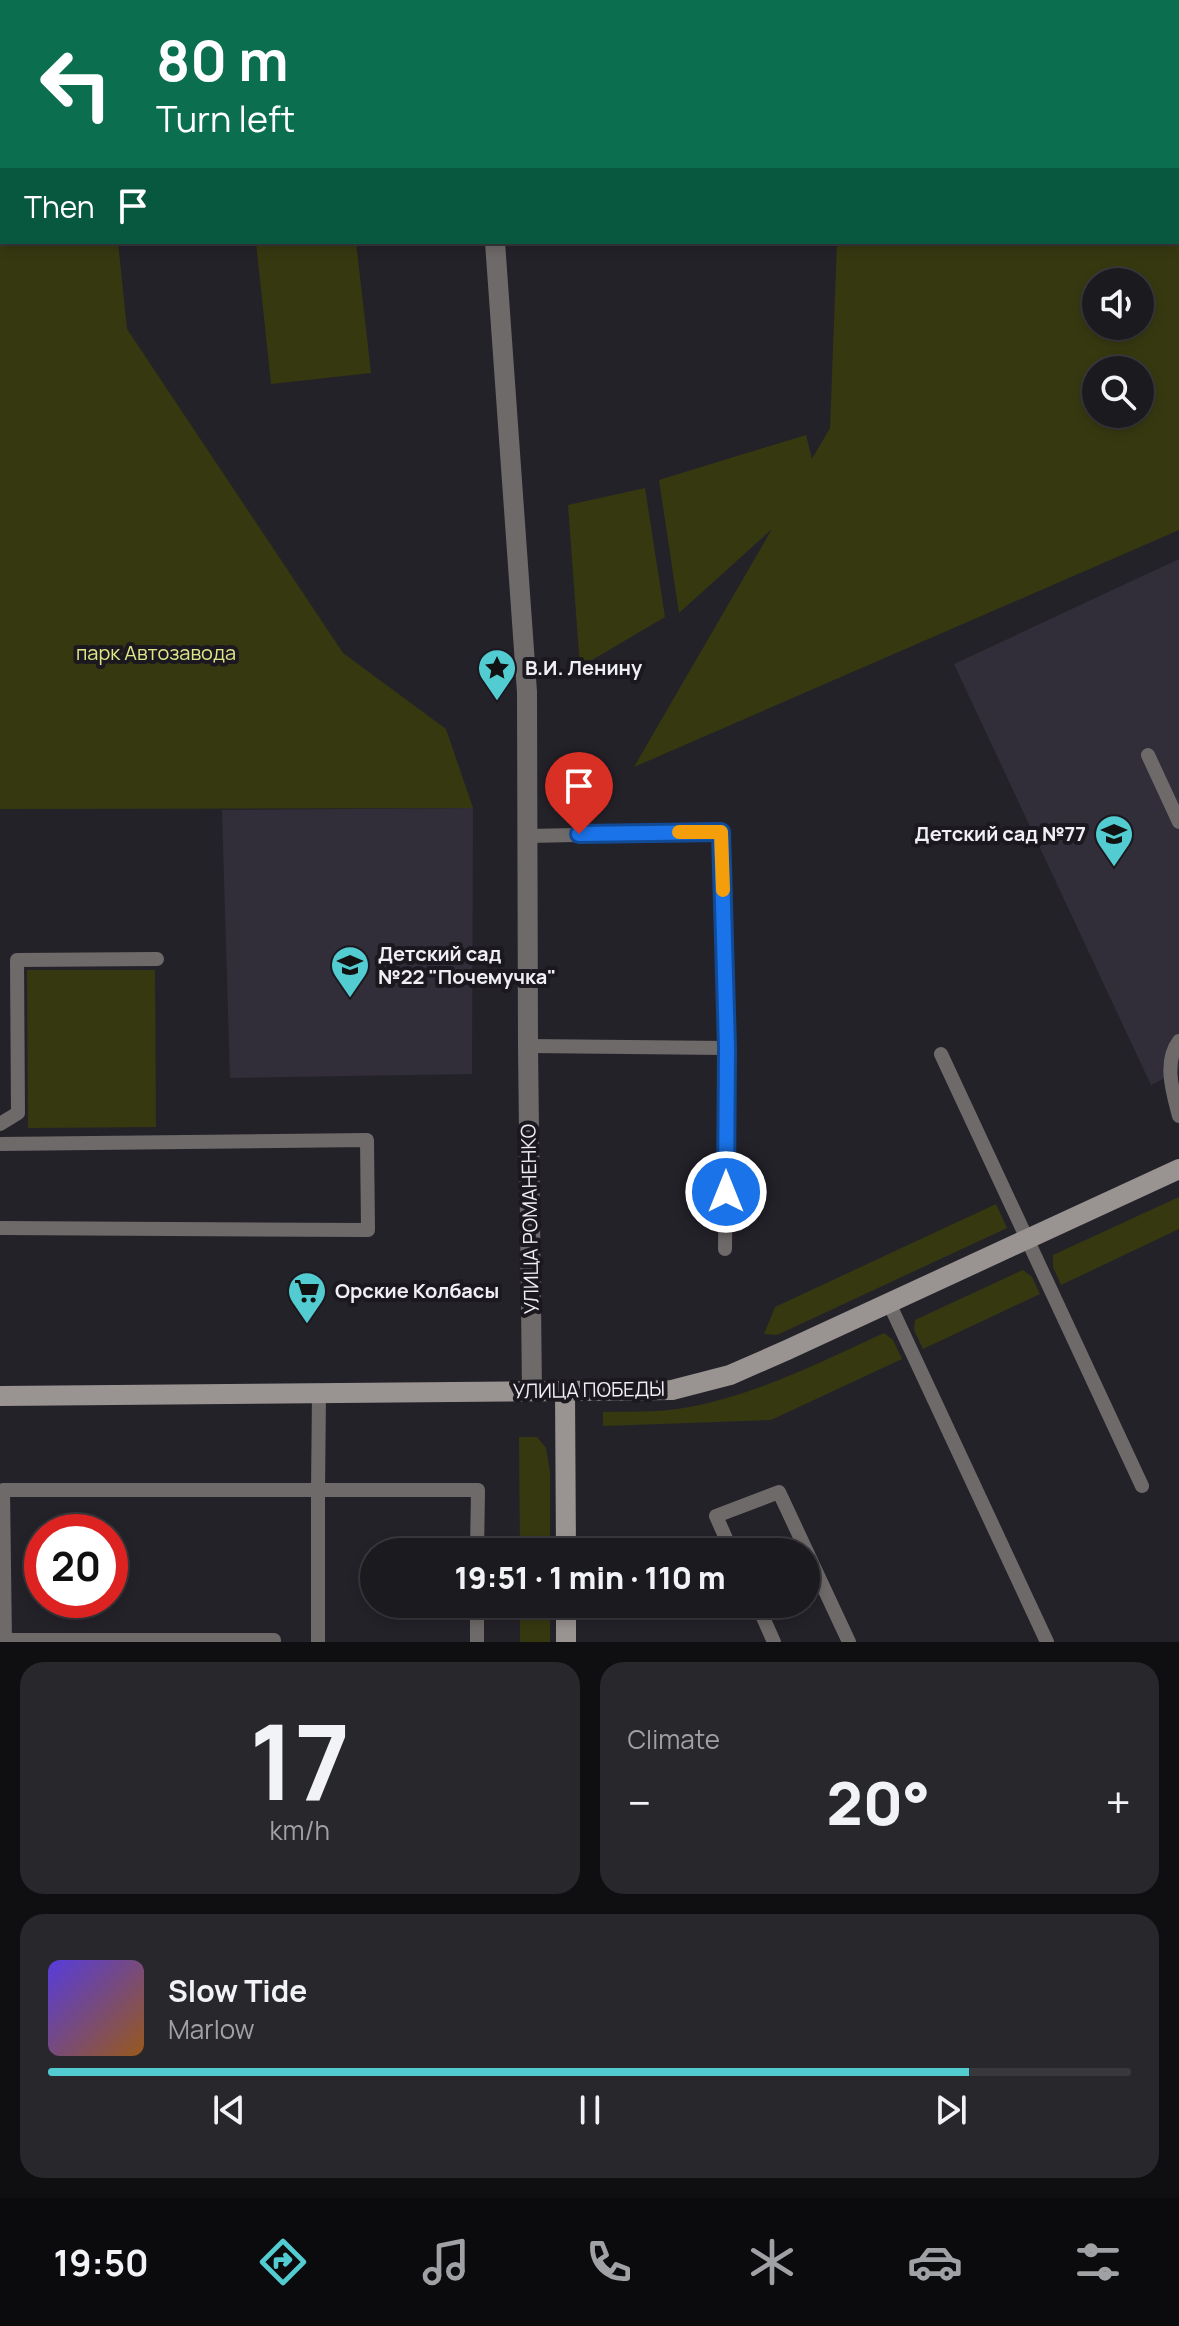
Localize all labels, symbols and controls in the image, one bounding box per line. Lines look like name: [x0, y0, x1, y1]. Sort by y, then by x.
text: 80 m: [156, 21, 289, 98]
icon: left: [24, 32, 128, 136]
text: Turn left: [156, 94, 295, 143]
icon: arrive: [111, 184, 155, 228]
text: Then: [24, 186, 95, 227]
map controls: [1082, 268, 1154, 428]
button: sound: [1082, 268, 1154, 340]
button: search: [1082, 356, 1154, 428]
park label: парк Автозавода: [76, 639, 236, 666]
place icon: В.И. Ленину: [476, 647, 518, 702]
place label: В.И. Ленину: [525, 654, 643, 681]
pin: [545, 752, 613, 834]
icon: arrive: [557, 764, 601, 808]
school or university icon: Детский сад №77: [1093, 813, 1135, 868]
place label: Детский сад №77: [915, 820, 1086, 847]
place label: Детский сад №22 "Почемучка": [378, 940, 556, 990]
school or university icon: Детский сад №22 "Почемучка": [329, 944, 371, 999]
street label: УЛИЦА РОМАНЕНКО: [514, 1124, 545, 1314]
position arrow: [684, 1150, 768, 1234]
supermarket icon: Орские Колбасы: [286, 1270, 328, 1325]
place label: Орские Колбасы: [335, 1277, 499, 1304]
street label: УЛИЦА ПОБЕДЫ: [513, 1375, 665, 1404]
speed limit sign: 20: [24, 1514, 128, 1618]
text: 19:51 · 1 min · 110 m: [454, 1557, 726, 1598]
text: 17: [249, 1689, 350, 1831]
text: Climate: [628, 1721, 720, 1757]
text: 20°: [827, 1761, 930, 1843]
text: −: [628, 1772, 651, 1832]
text: +: [1106, 1772, 1131, 1832]
text: km/h: [270, 1812, 330, 1848]
text: Slow Tide: [168, 1970, 307, 2011]
text: Marlow: [168, 2011, 255, 2047]
icon: previous: [207, 2088, 251, 2132]
icon: pause: [568, 2088, 612, 2132]
icon: next: [929, 2088, 973, 2132]
icon: directions: [255, 2234, 311, 2290]
icon: music: [418, 2234, 474, 2290]
icon: phone: [581, 2234, 637, 2290]
icon: climate: [744, 2234, 800, 2290]
icon: car: [907, 2234, 963, 2290]
icon: filters: [1070, 2234, 1126, 2290]
text: 19:50: [53, 2238, 149, 2287]

